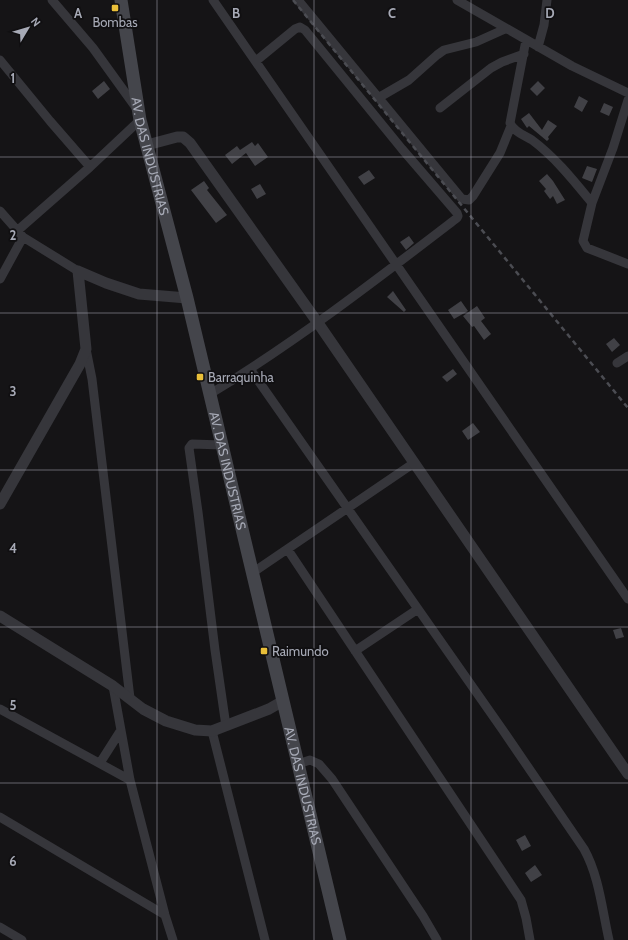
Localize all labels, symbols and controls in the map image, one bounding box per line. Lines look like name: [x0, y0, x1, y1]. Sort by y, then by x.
marker: Bombas: [110, 3, 120, 13]
text: A: [74, 5, 83, 21]
text: B: [232, 5, 240, 21]
text: C: [388, 5, 396, 21]
text: D: [545, 5, 555, 21]
north arrow: [8, 8, 48, 48]
text: N: [28, 14, 44, 29]
place label: Bombas: [92, 14, 138, 30]
text: 1: [11, 70, 15, 86]
street label: AV. DAS INDUSTRIAS: [129, 96, 173, 217]
text: 2: [10, 227, 17, 243]
place label: Barraquinha: [208, 369, 274, 385]
marker: Barraquinha: [195, 372, 205, 382]
text: 3: [9, 383, 17, 399]
street label: AV. DAS INDUSTRIAS: [206, 410, 250, 532]
text: 4: [9, 540, 17, 556]
place label: Raimundo: [272, 643, 329, 659]
marker: Raimundo: [259, 646, 269, 656]
text: 5: [10, 697, 17, 713]
street label: AV. DAS INDUSTRIAS: [281, 725, 325, 847]
text: 6: [9, 853, 17, 869]

